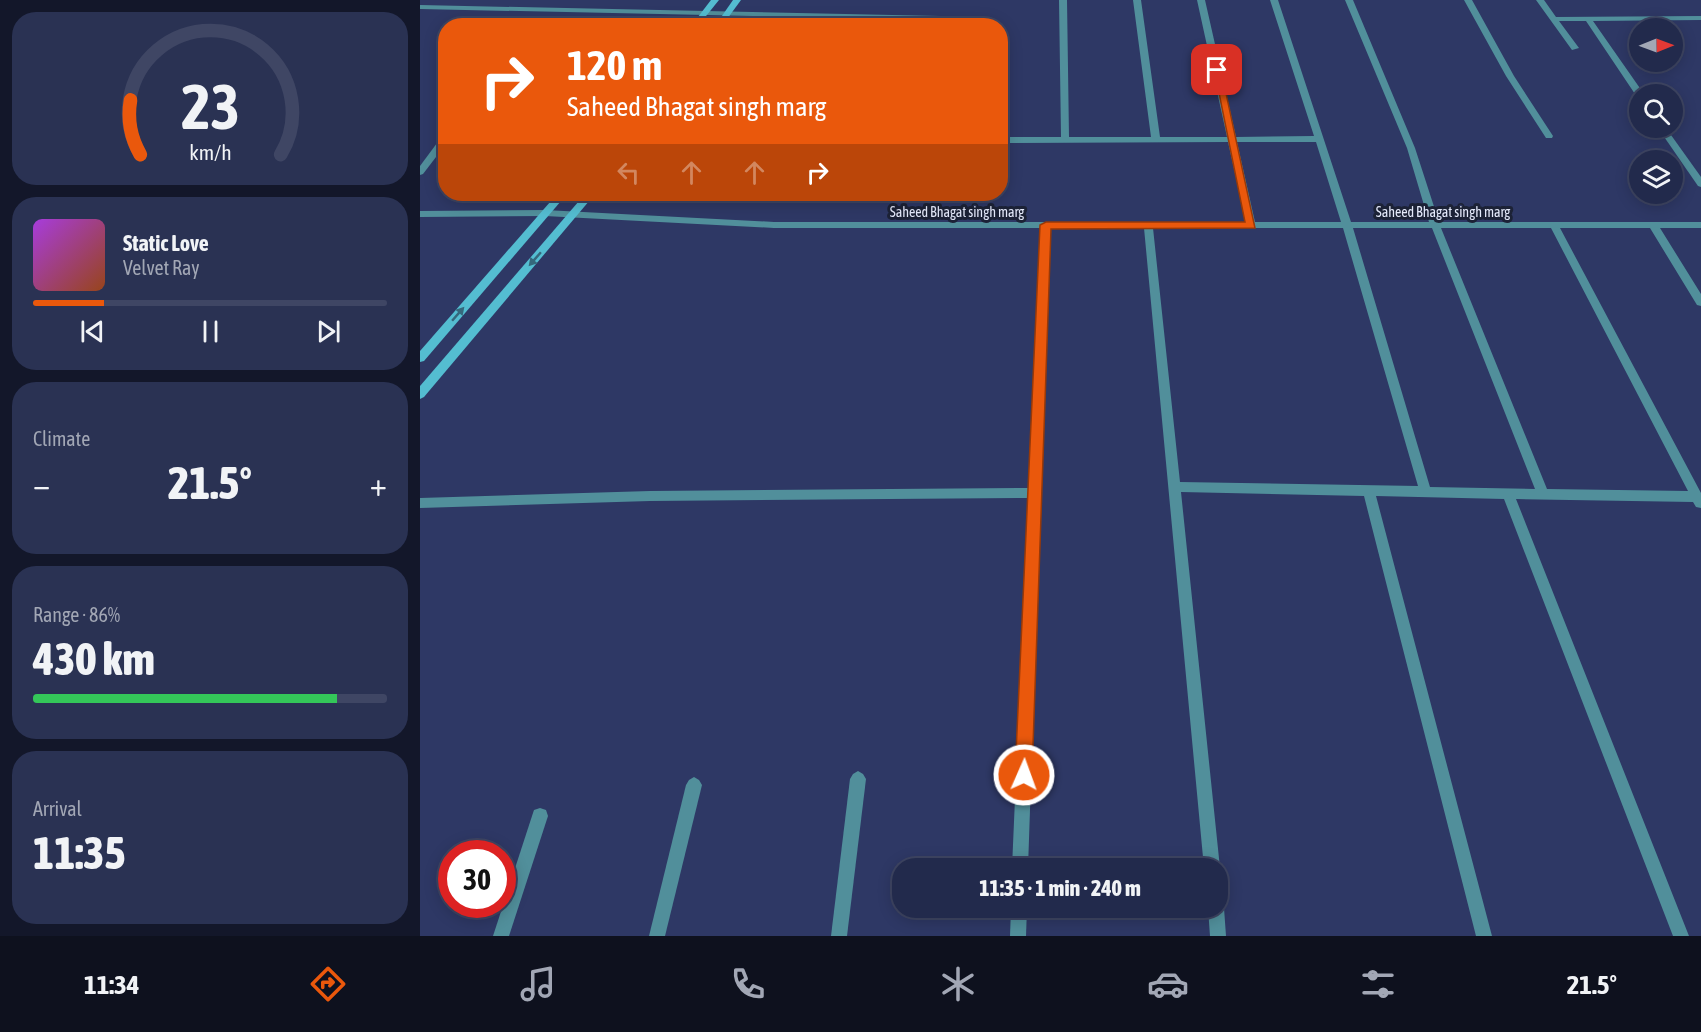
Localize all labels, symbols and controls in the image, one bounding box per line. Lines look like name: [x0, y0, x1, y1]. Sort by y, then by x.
north arrow: [1629, 18, 1683, 72]
map controls: [1629, 18, 1683, 204]
text: 120 m: [567, 41, 662, 89]
icon: right: [468, 42, 546, 120]
pin: [1191, 44, 1242, 95]
icon: arrive: [1200, 53, 1233, 86]
text: 23: [181, 72, 239, 143]
button: search: [1629, 84, 1683, 138]
text: Saheed Bhagat singh marg: [567, 91, 826, 122]
text: km/h: [189, 141, 231, 166]
button: layers: [1629, 150, 1683, 204]
icon: left: [612, 156, 645, 189]
icon: ahead: [675, 156, 708, 189]
icon: ahead: [738, 156, 771, 189]
icon: right: [801, 156, 834, 189]
street label: Saheed Bhagat singh marg: [890, 204, 1024, 220]
street label: Saheed Bhagat singh marg: [1376, 204, 1510, 220]
text: Static Love: [123, 230, 209, 256]
one-way arrow: [529, 251, 542, 266]
text: Velvet Ray: [123, 256, 200, 279]
one-way arrow: [451, 307, 464, 322]
icon: previous: [76, 315, 109, 348]
icon: pause: [194, 315, 227, 348]
icon: next: [312, 315, 345, 348]
text: Climate: [33, 427, 90, 450]
text: 21.5°: [168, 457, 252, 509]
text: −: [33, 465, 50, 503]
text: +: [370, 465, 387, 503]
text: Range · 86%: [33, 603, 120, 626]
text: 430 km: [33, 633, 155, 685]
position arrow: [992, 743, 1056, 807]
text: Arrival: [33, 797, 82, 820]
text: 11:35: [33, 827, 126, 879]
speed limit sign: 30: [438, 840, 516, 918]
text: 11:35 · 1 min · 240 m: [979, 875, 1141, 901]
icon: directions: [307, 963, 349, 1005]
icon: music: [517, 963, 559, 1005]
icon: phone: [727, 963, 769, 1005]
icon: climate: [937, 963, 979, 1005]
icon: car: [1147, 963, 1189, 1005]
icon: filters: [1357, 963, 1399, 1005]
text: 11:34: [84, 969, 140, 1000]
text: 21.5°: [1567, 969, 1617, 1000]

